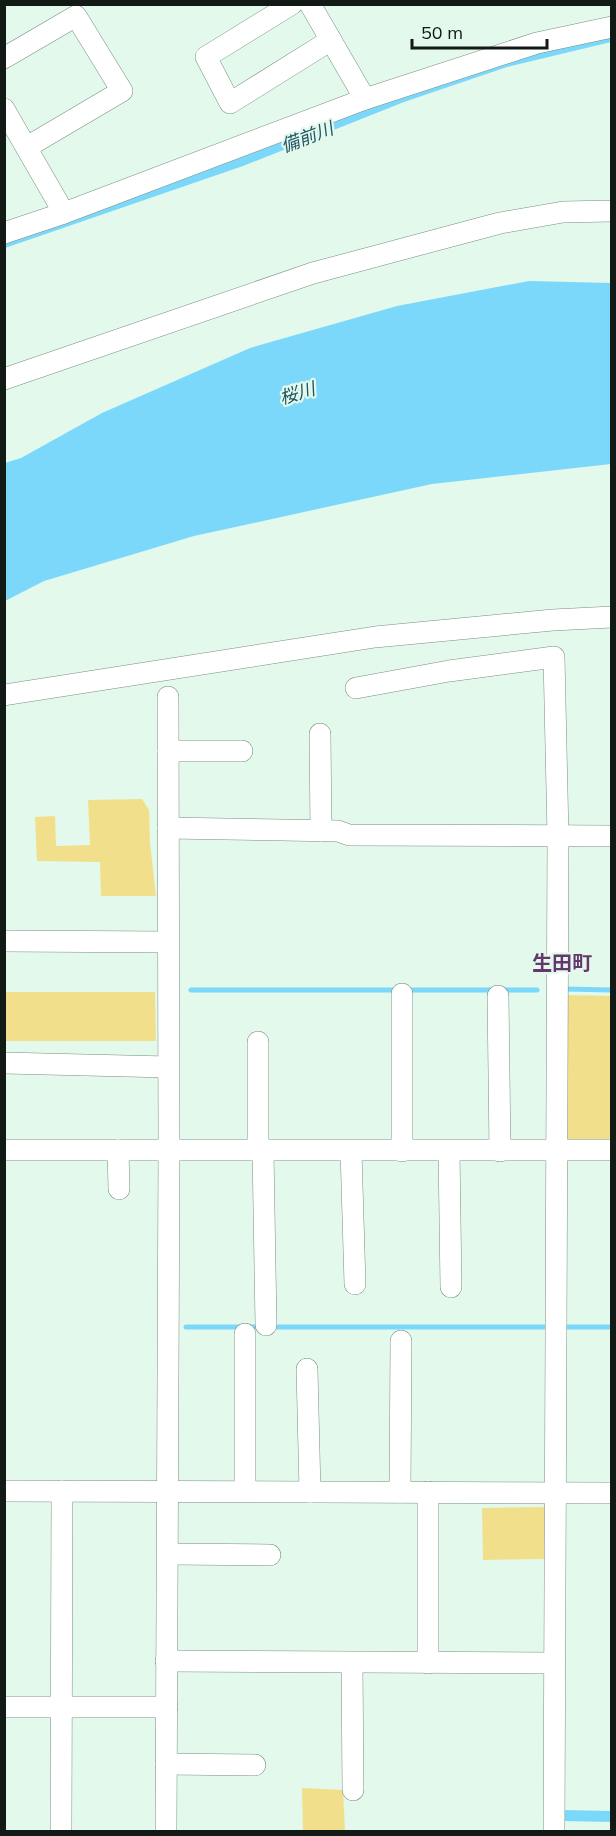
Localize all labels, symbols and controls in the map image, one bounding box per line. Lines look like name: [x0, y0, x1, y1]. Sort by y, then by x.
scale bar: [412, 12, 547, 50]
text: 50 m: [421, 21, 463, 44]
water label: 備前川: [278, 116, 338, 157]
water label: 桜川: [276, 376, 319, 409]
district label: 生田町: [532, 950, 592, 975]

